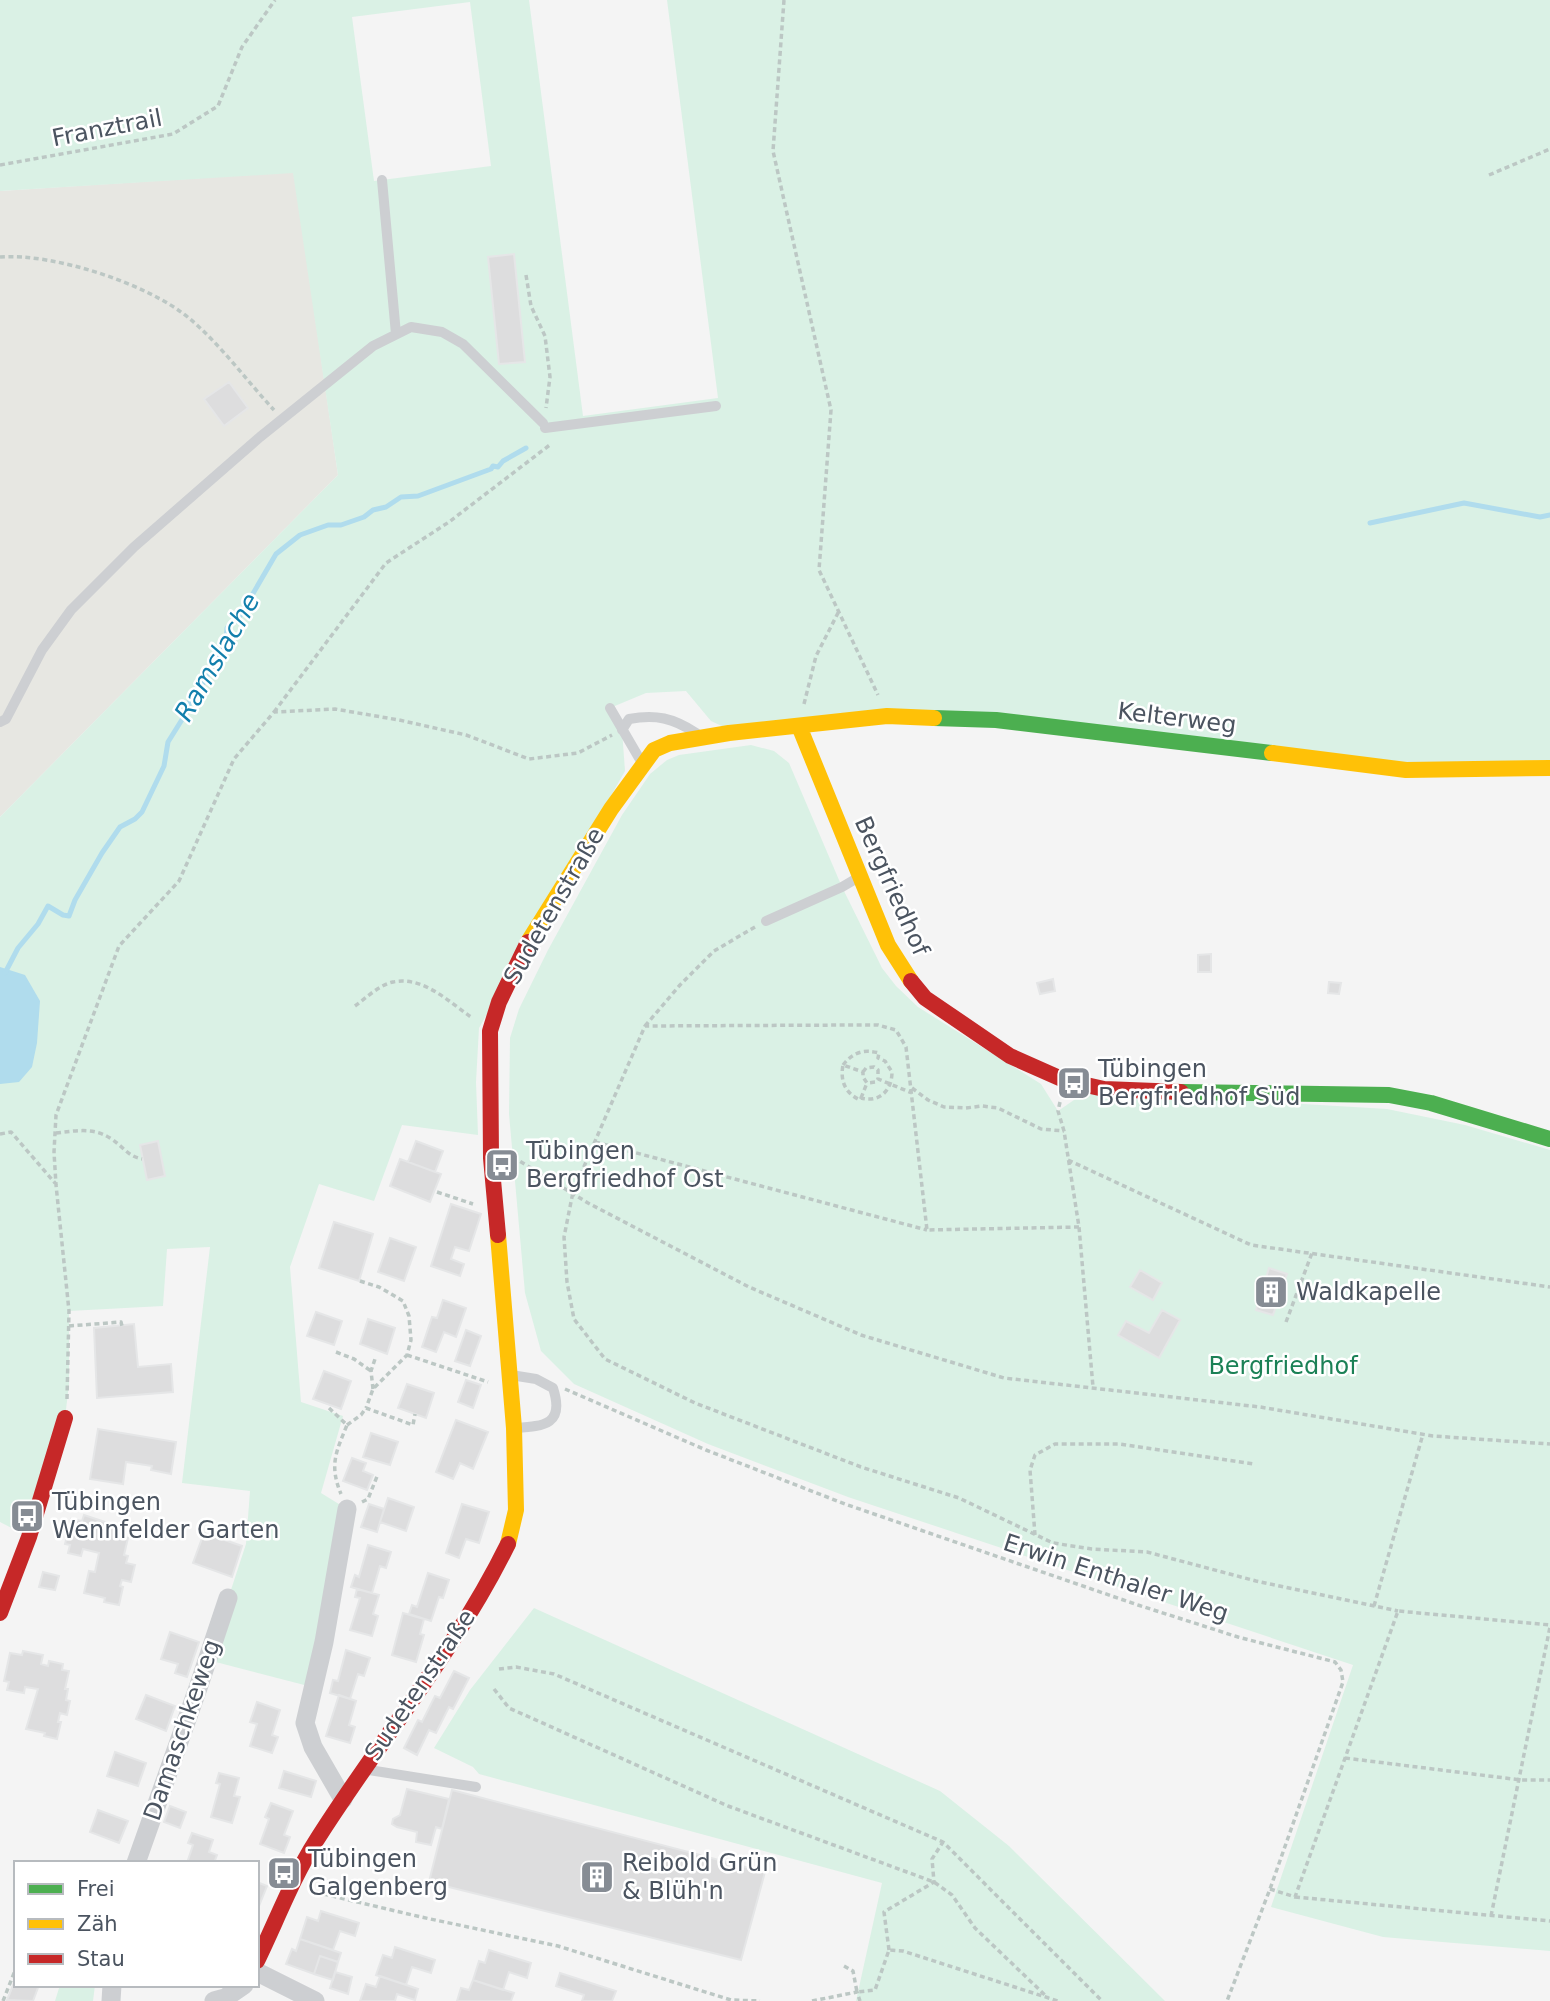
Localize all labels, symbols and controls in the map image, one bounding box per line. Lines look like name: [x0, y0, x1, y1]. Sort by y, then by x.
street label: Franztrail: [49, 104, 165, 152]
water label: Ramslache: [168, 588, 266, 726]
street label: Kelterweg: [1116, 697, 1238, 739]
street label: Bergfriedhof: [849, 812, 935, 960]
street label: Sudetenstraße: [498, 823, 610, 989]
place label: Tübingen Bergfriedhof Süd: [1097, 1055, 1301, 1111]
bus stop icon: Tübingen Bergfriedhof Süd: [1055, 1064, 1093, 1102]
place label: Tübingen Bergfriedhof Ost: [525, 1137, 724, 1193]
bus stop icon: Tübingen Bergfriedhof Ost: [483, 1146, 521, 1184]
building icon: Waldkapelle: [1252, 1273, 1290, 1311]
place label: Waldkapelle: [1296, 1278, 1441, 1306]
park label: Bergfriedhof: [1208, 1352, 1358, 1380]
place label: Tübingen Wennfelder Garten: [51, 1488, 279, 1544]
bus stop icon: Tübingen Wennfelder Garten: [8, 1497, 46, 1535]
street label: Erwin Enthaler Weg: [1000, 1528, 1232, 1628]
street label: Sudetenstraße: [359, 1604, 481, 1766]
street label: Damaschkeweg: [138, 1636, 226, 1824]
place label: Tübingen Galgenberg: [307, 1845, 448, 1901]
place label: Reibold Grün & Blüh'n: [622, 1849, 777, 1905]
bus stop icon: Tübingen Galgenberg: [265, 1854, 303, 1892]
building icon: Reibold Grün & Blüh'n: [578, 1858, 616, 1896]
legend: [14, 1861, 259, 1987]
text: Frei: [77, 1877, 114, 1901]
text: Zäh: [77, 1912, 118, 1936]
text: Stau: [77, 1947, 125, 1971]

